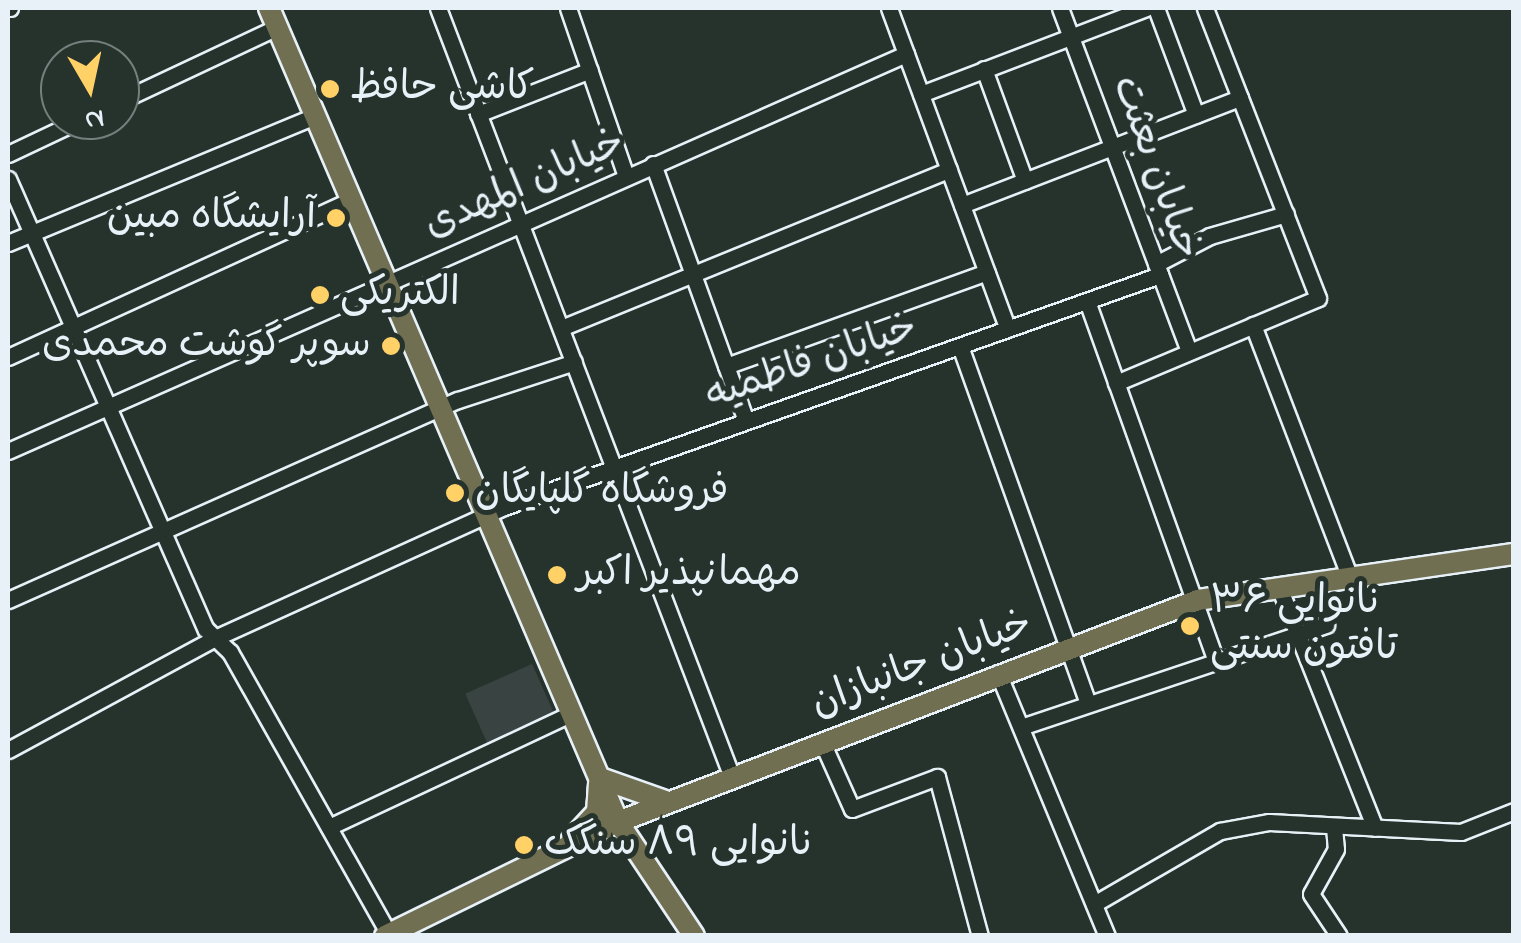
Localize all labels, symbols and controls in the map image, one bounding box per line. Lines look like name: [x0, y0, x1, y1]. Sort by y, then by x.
north arrow: [40, 40, 140, 140]
place label: کاشی حافظ: [350, 65, 535, 113]
street label: خیابان بعثت: [1100, 70, 1210, 266]
marker: کاشی حافظ: [319, 78, 341, 100]
text: N: [82, 96, 107, 140]
street label: خیابان المهدی: [417, 119, 633, 251]
place label: آرایشگاه مبین: [107, 194, 316, 242]
marker: آرایشگاه مبین: [325, 207, 347, 229]
place label: الکتریکی: [340, 271, 460, 319]
marker: الکتریکی: [309, 284, 331, 306]
street label: خیابان فاطمیه: [700, 304, 924, 422]
place label: سوپر گوشت محمدی: [42, 322, 371, 370]
marker: سوپر گوشت محمدی: [380, 335, 402, 357]
place label: فروشگاه گلپایگان: [475, 469, 729, 517]
marker: فروشگاه گلپایگان: [444, 482, 466, 504]
place label: مهمانپذیر اکبر: [577, 551, 801, 599]
marker: مهمانپذیر اکبر: [546, 564, 568, 586]
place label: نانوایی ۳۶ تافتون سنتی: [1210, 579, 1398, 673]
street label: خیابان جانبازان: [805, 601, 1039, 729]
marker: نانوایی ۳۶ تافتون سنتی: [1179, 615, 1201, 637]
place label: نانوایی ۸۹ سنگک: [544, 821, 814, 869]
marker: نانوایی ۸۹ سنگک: [513, 834, 535, 856]

